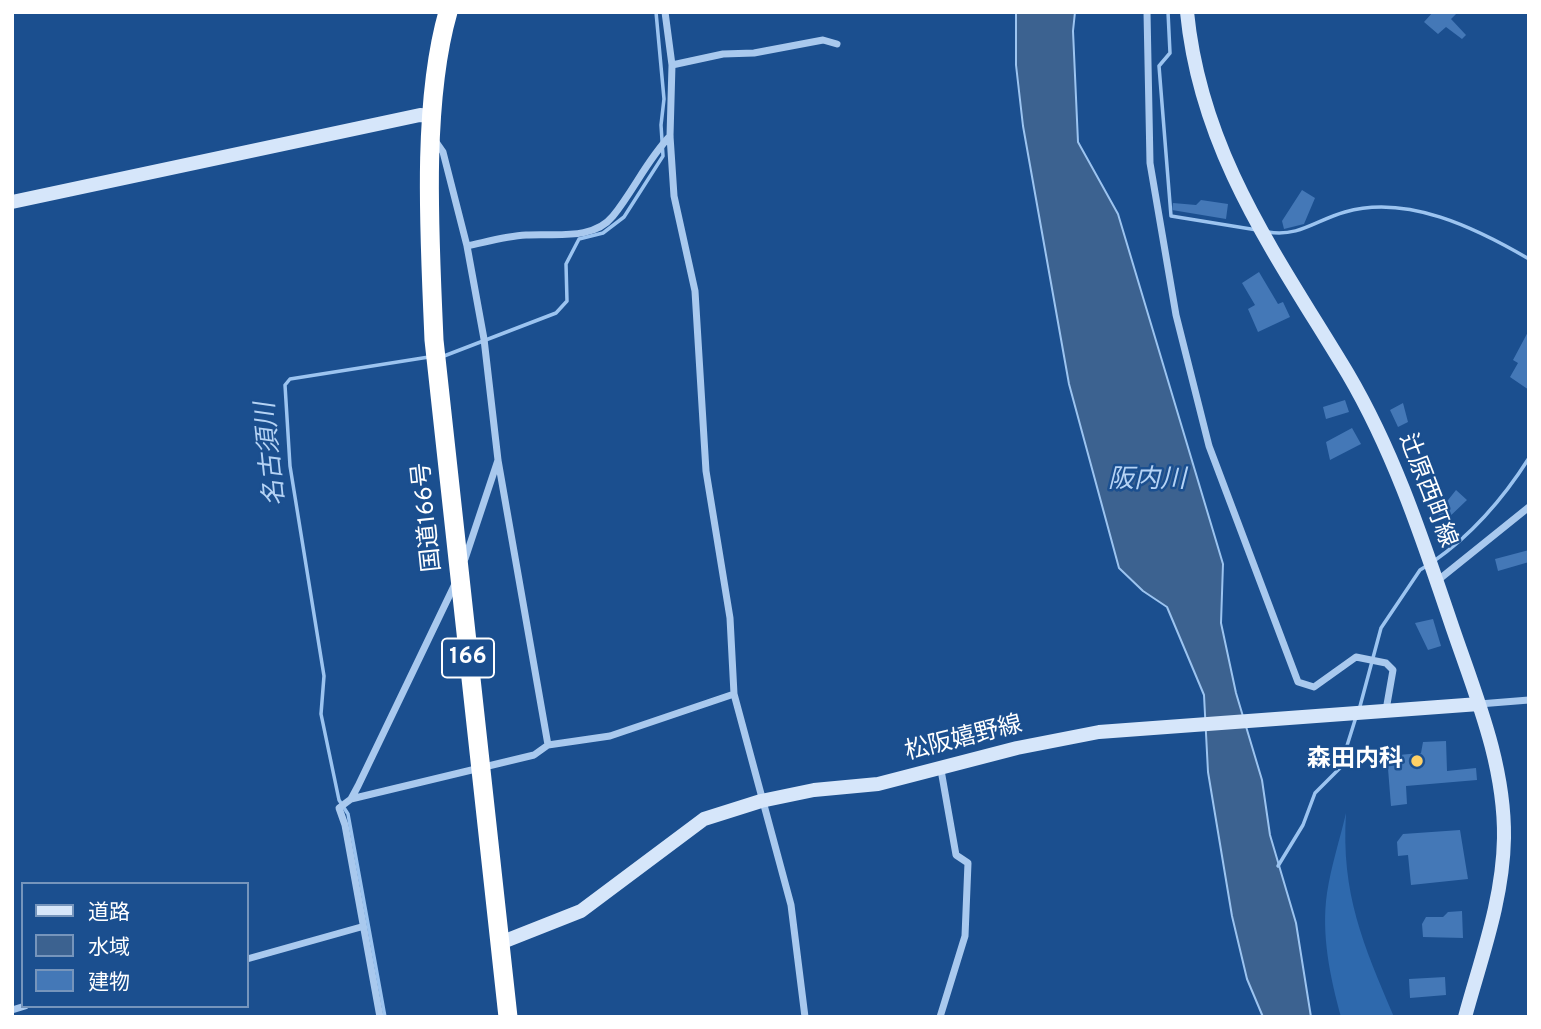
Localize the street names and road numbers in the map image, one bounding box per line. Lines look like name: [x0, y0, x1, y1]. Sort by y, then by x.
street label: 辻原西町線: [1391, 430, 1461, 552]
street label: 国道166号: [409, 461, 449, 573]
road number: 166: [442, 638, 494, 678]
street label: 松阪嬉野線: [902, 712, 1026, 768]

